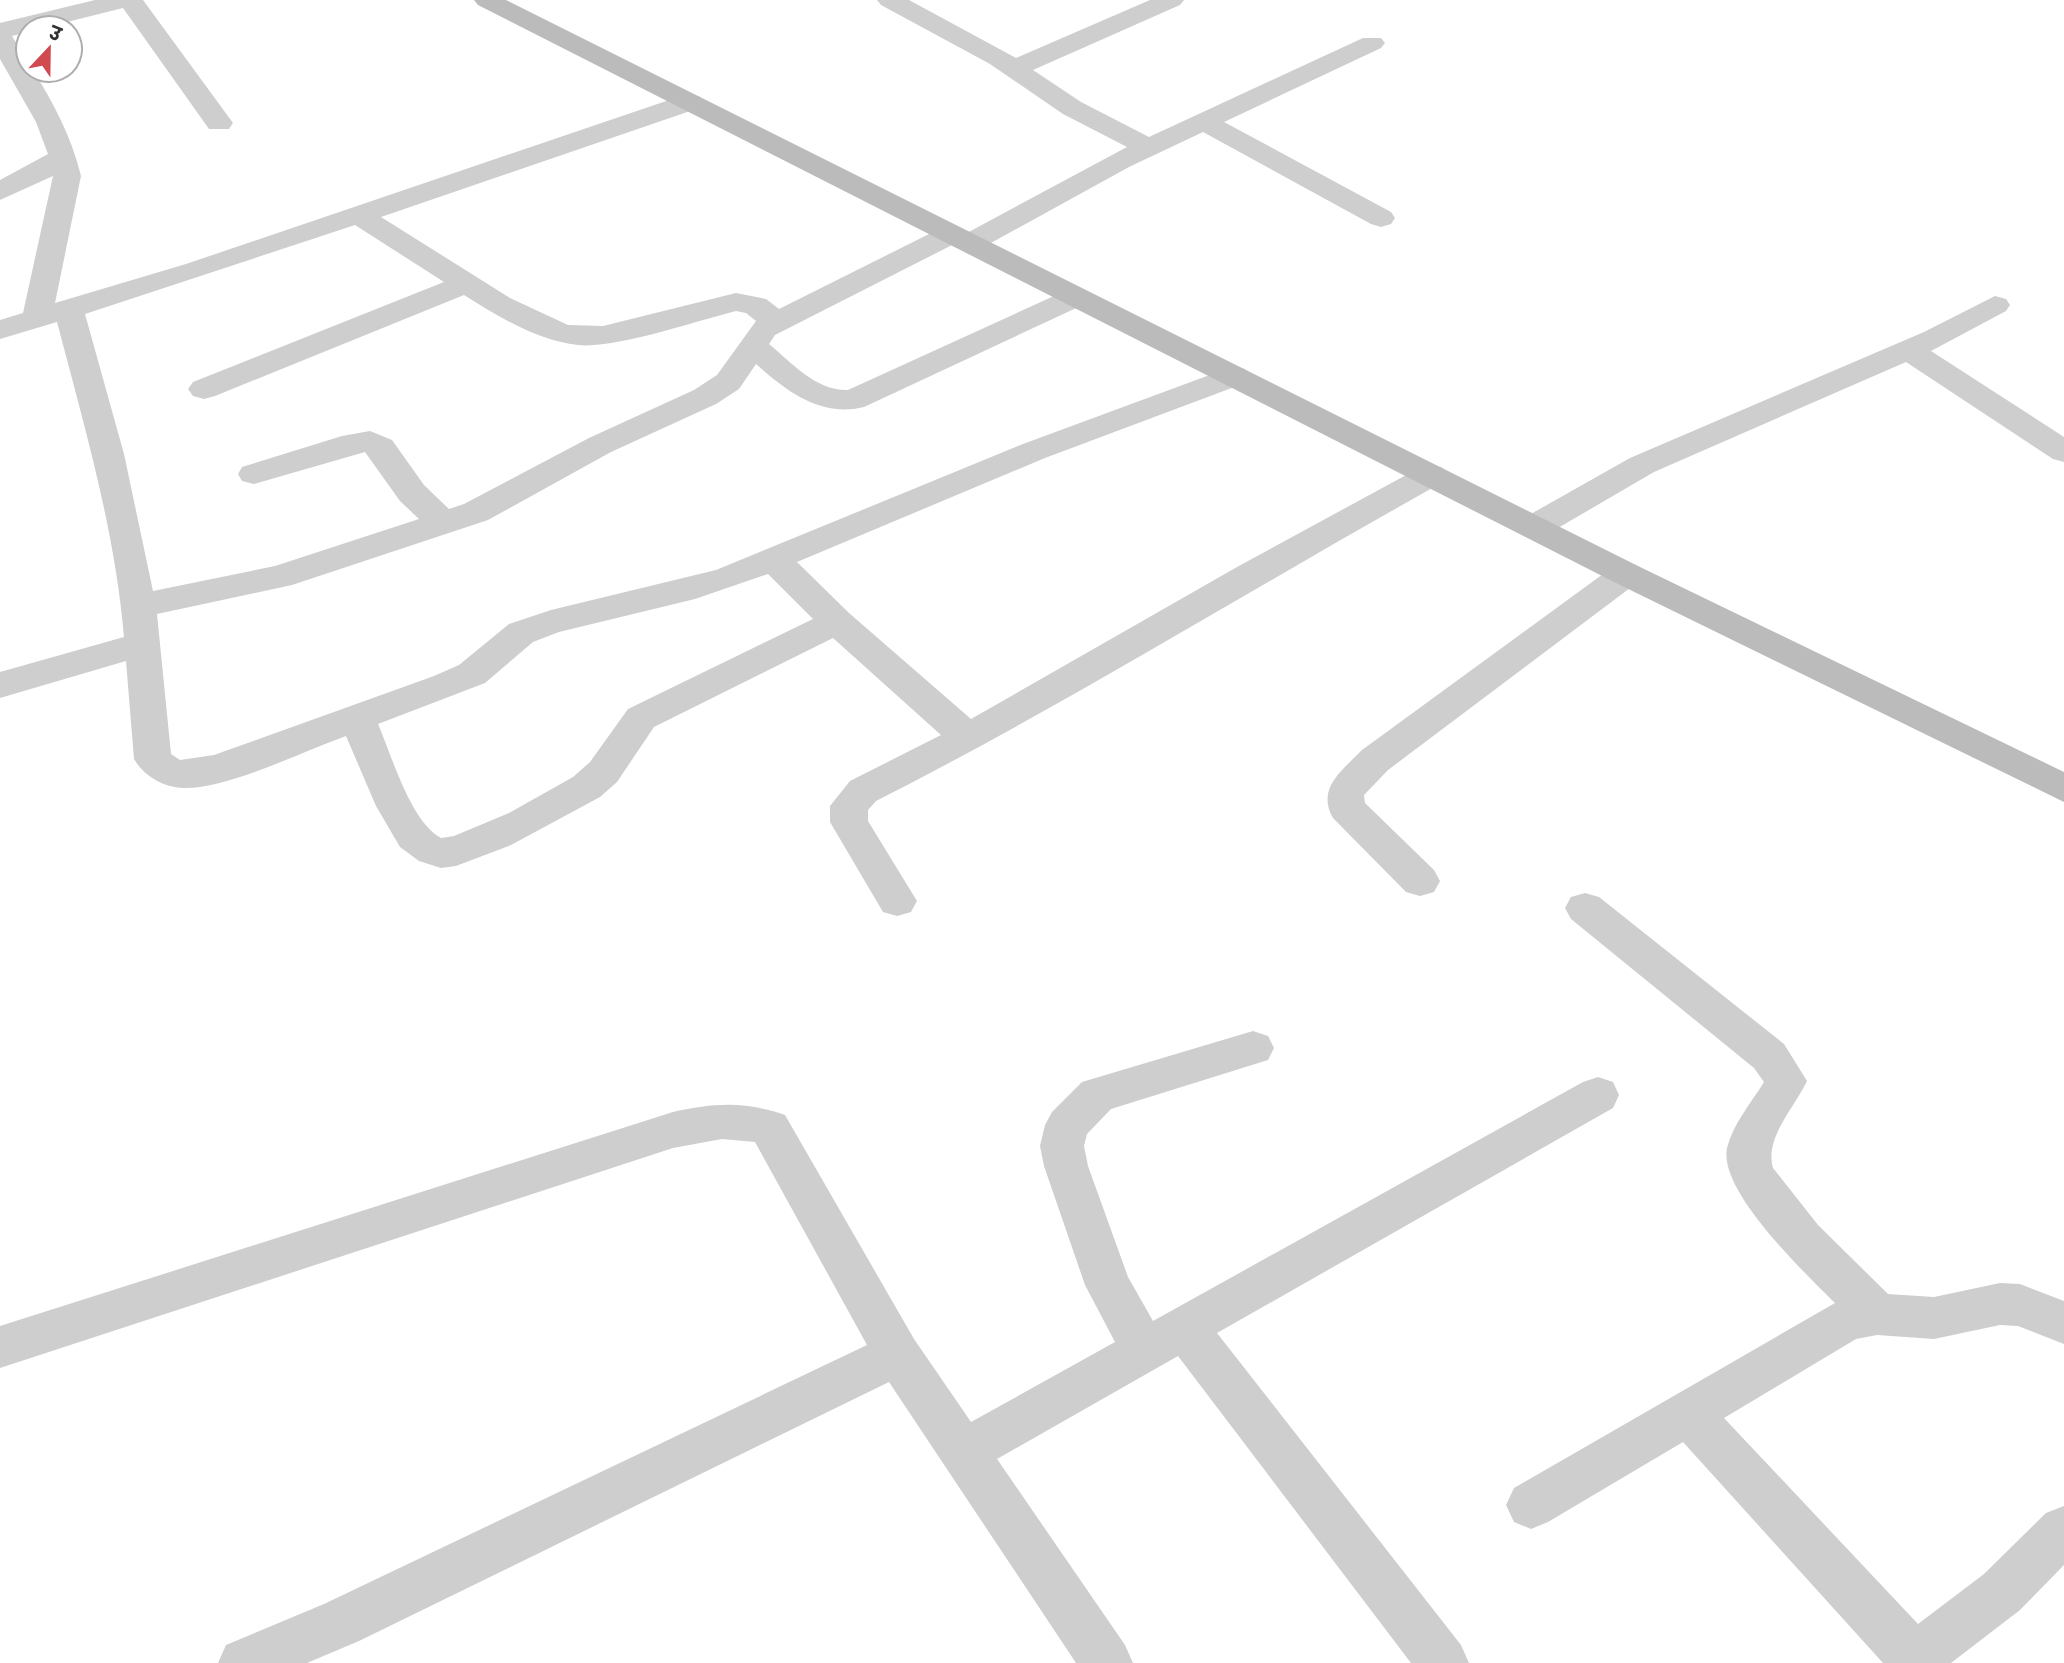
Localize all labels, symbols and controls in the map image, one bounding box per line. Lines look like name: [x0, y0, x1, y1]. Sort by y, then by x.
north arrow: [14, 14, 84, 84]
text: उ: [44, 19, 66, 49]

